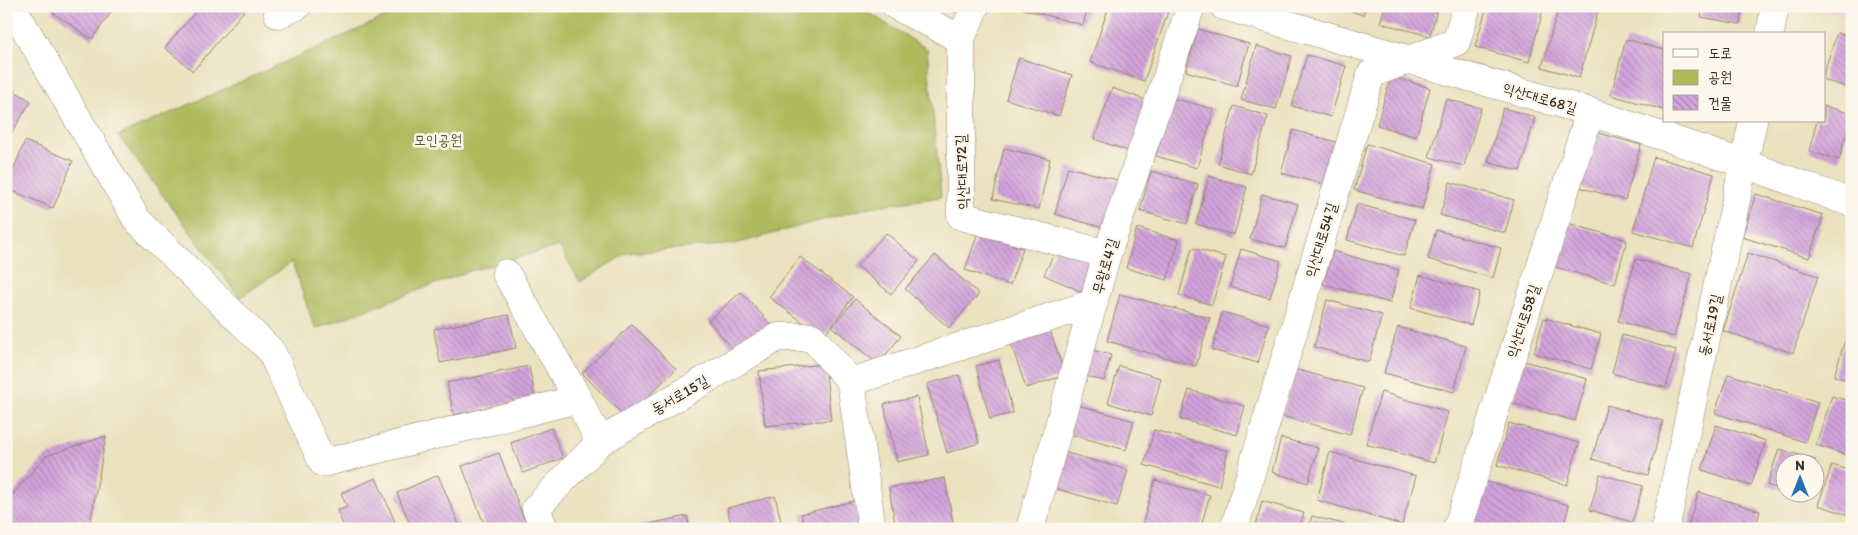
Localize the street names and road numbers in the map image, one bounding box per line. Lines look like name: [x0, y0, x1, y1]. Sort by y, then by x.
street label: 익산대로68길: [1501, 79, 1579, 117]
street label: 익산대로72길: [952, 134, 972, 210]
street label: 익산대로54길: [1301, 200, 1341, 280]
street label: 무왕로4길: [1088, 236, 1122, 296]
street label: 익산대로58길: [1503, 282, 1543, 360]
street label: 동서로19길: [1695, 292, 1725, 358]
street label: 동서로15길: [648, 371, 712, 419]

